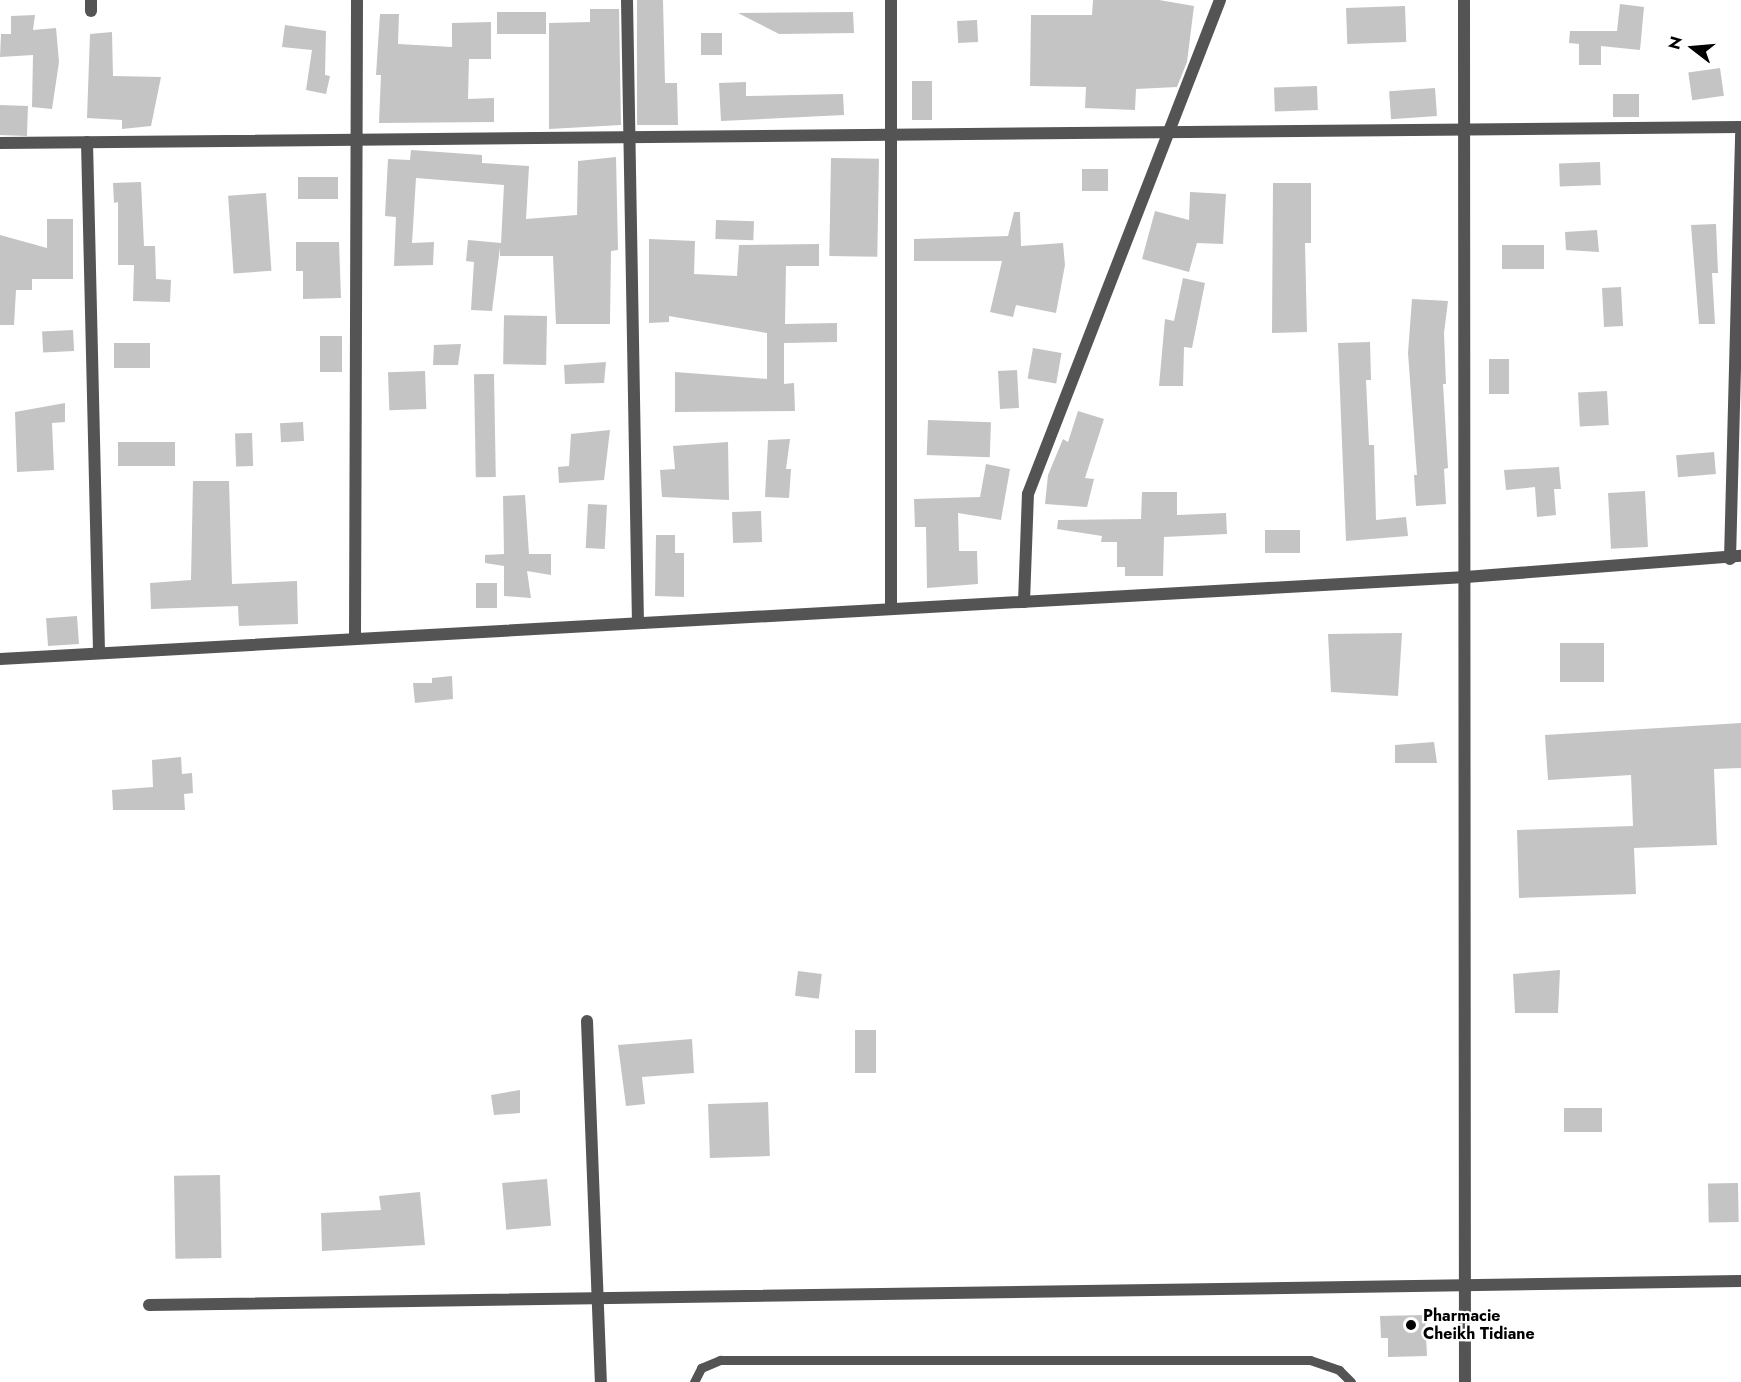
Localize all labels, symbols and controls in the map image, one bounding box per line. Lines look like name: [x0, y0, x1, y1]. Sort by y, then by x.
north arrow: [1663, 18, 1723, 78]
text: N: [1662, 34, 1688, 52]
place label: Pharmacie Cheikh Tidiane: [1423, 1306, 1535, 1344]
marker: Pharmacie Cheikh Tidiane: [1404, 1318, 1418, 1332]

